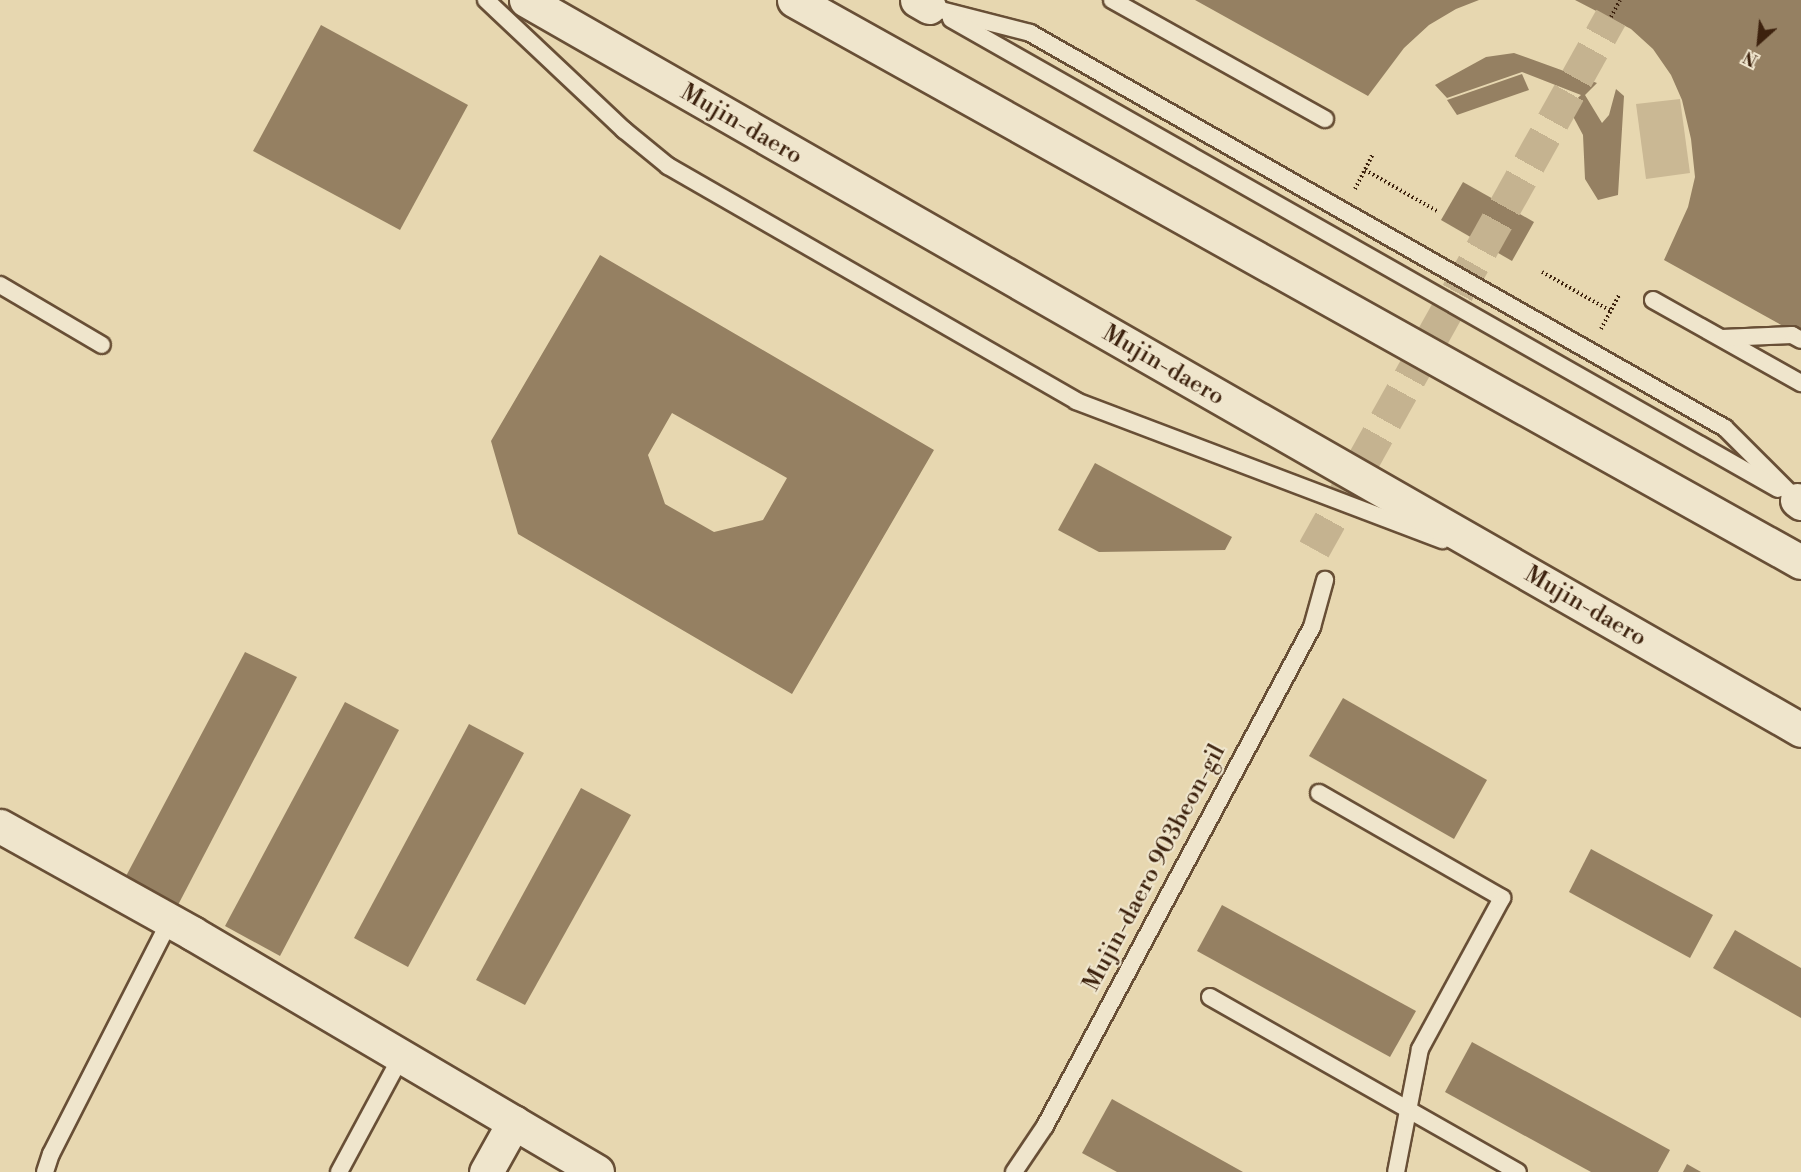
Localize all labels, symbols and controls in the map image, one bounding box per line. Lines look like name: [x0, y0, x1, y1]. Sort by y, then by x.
north arrow: [1729, 12, 1789, 72]
text: N: [1741, 46, 1761, 70]
street label: Mujin-daero: [675, 79, 807, 171]
street label: Mujin-daero: [1097, 320, 1229, 412]
street label: Mujin-daero: [1519, 561, 1651, 653]
street label: Mujin-daero 903beon-gil: [1078, 740, 1232, 996]

